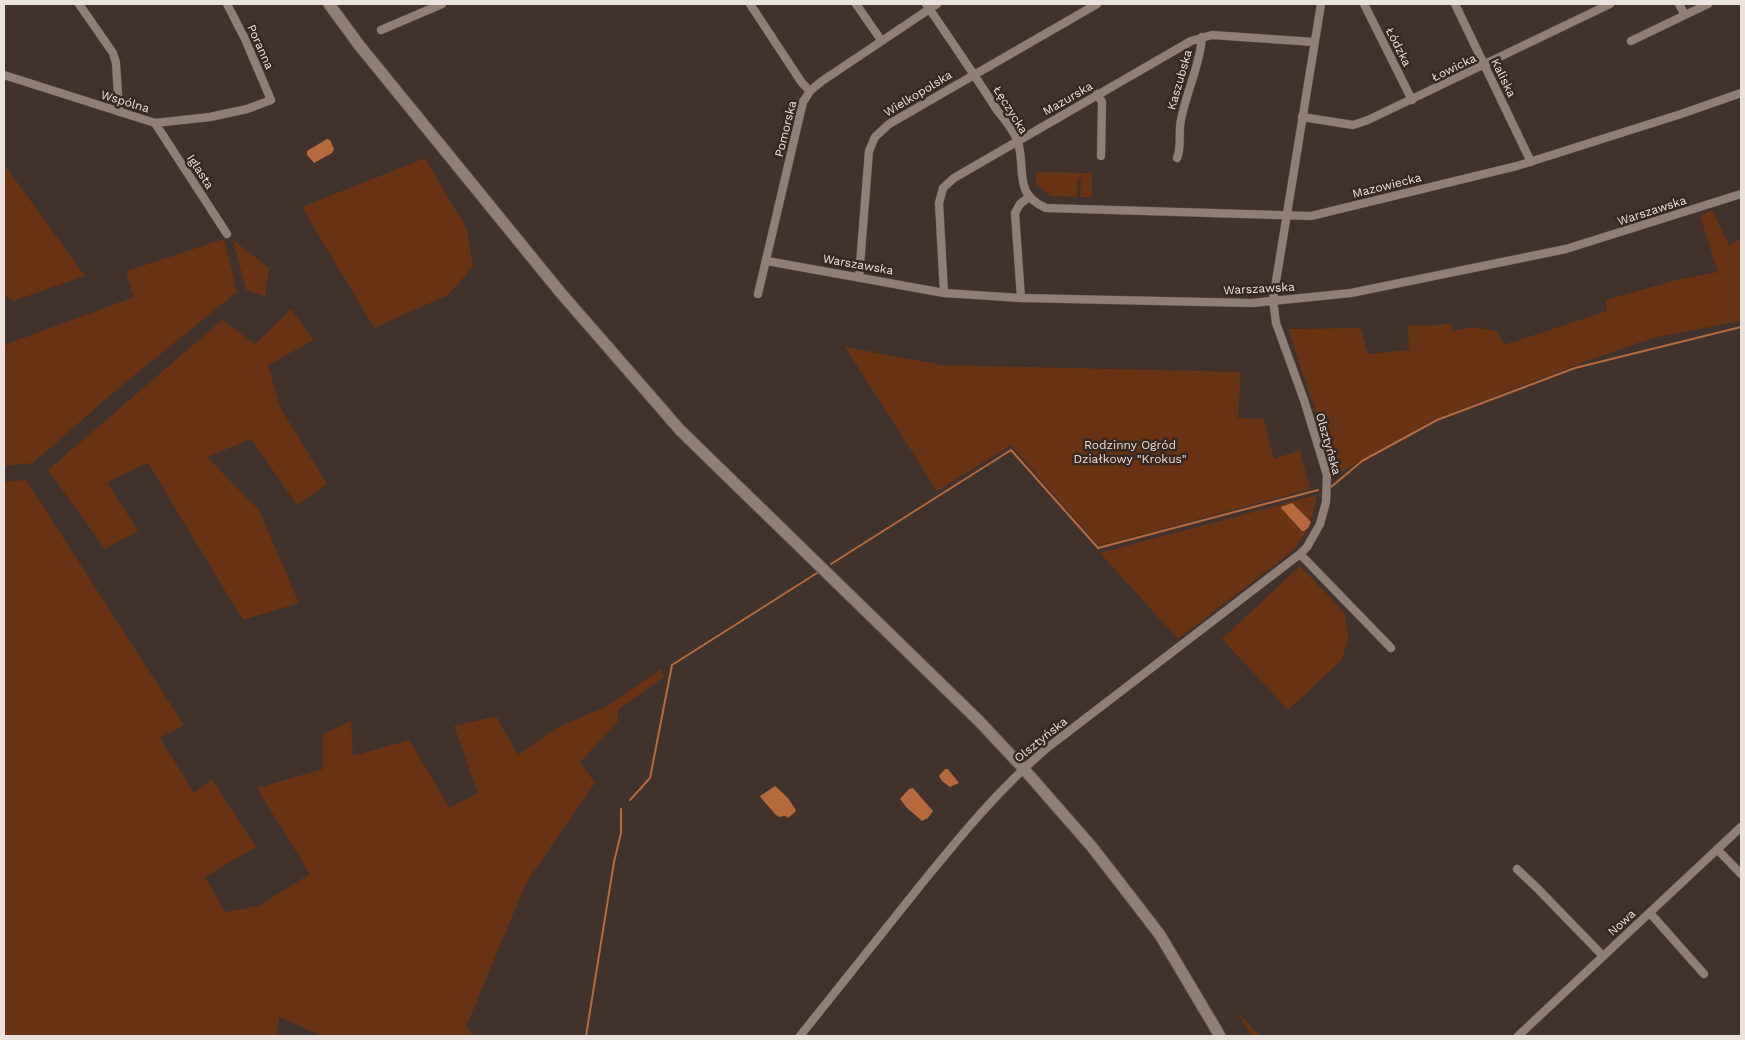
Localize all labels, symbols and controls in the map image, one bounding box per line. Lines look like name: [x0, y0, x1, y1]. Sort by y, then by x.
street label: Poranna: [244, 22, 276, 72]
street label: Łódzka: [1382, 25, 1414, 69]
street label: Kaszubska: [1165, 48, 1195, 112]
street label: Łowicka: [1429, 51, 1479, 85]
street label: Kaliska: [1488, 56, 1518, 100]
street label: Wielkopolska: [881, 68, 955, 120]
street label: Mazurska: [1040, 79, 1096, 119]
street label: Łęczycka: [990, 83, 1030, 137]
street label: Wspólna: [99, 88, 151, 116]
street label: Pomorska: [772, 99, 800, 159]
street label: Iglasta: [184, 152, 216, 192]
street label: Mazowiecka: [1351, 170, 1423, 202]
street label: Warszawska: [1616, 193, 1688, 229]
street label: Warszawska: [822, 252, 894, 278]
street label: Warszawska: [1223, 280, 1295, 298]
street label: Olsztyńska: [1312, 411, 1344, 477]
park label: Rodzinny Ogród Działkowy "Krokus": [1073, 438, 1187, 466]
street label: Olsztyńska: [1012, 714, 1070, 766]
street label: Nowa: [1605, 907, 1639, 939]

